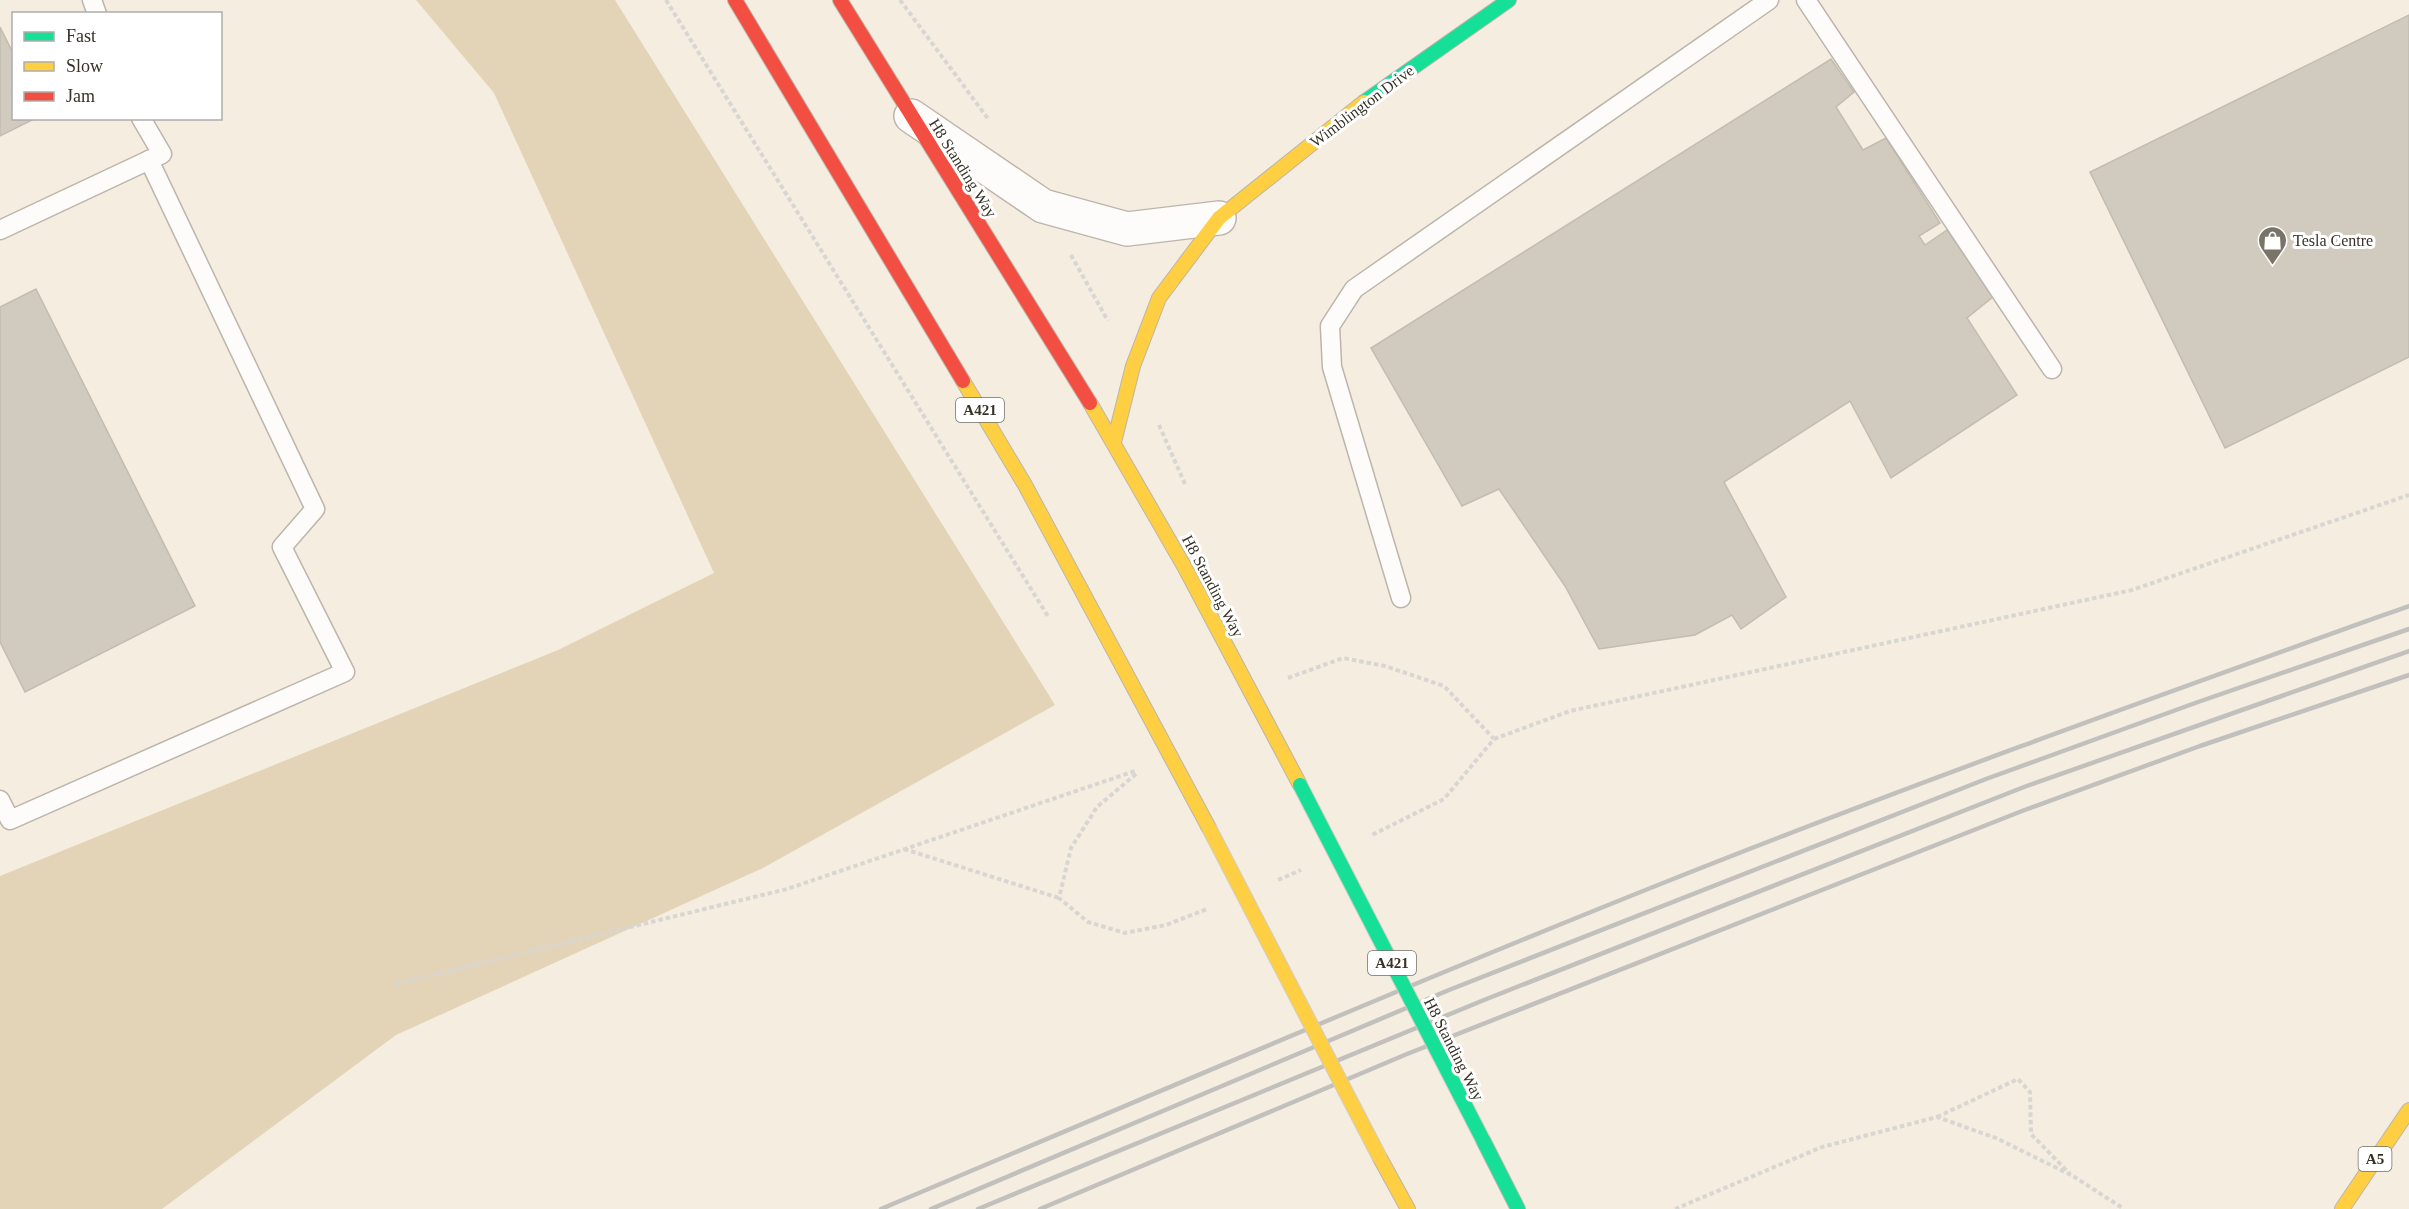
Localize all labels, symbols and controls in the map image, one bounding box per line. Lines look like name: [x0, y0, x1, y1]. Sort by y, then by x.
legend: [12, 12, 222, 120]
text: Fast: [66, 26, 96, 46]
text: Slow: [66, 56, 103, 76]
street label: Wimblington Drive: [1307, 62, 1418, 151]
text: Jam: [66, 86, 95, 106]
street label: H8 Standing Way: [925, 116, 1000, 221]
shop icon: Tesla Centre: [2256, 224, 2288, 266]
place label: Tesla Centre: [2293, 232, 2373, 249]
road number: A421: [956, 398, 1004, 422]
street label: H8 Standing Way: [1178, 532, 1247, 640]
road number: A421: [1368, 951, 1416, 975]
street label: H8 Standing Way: [1420, 995, 1487, 1104]
road number: A5: [2358, 1147, 2392, 1171]

